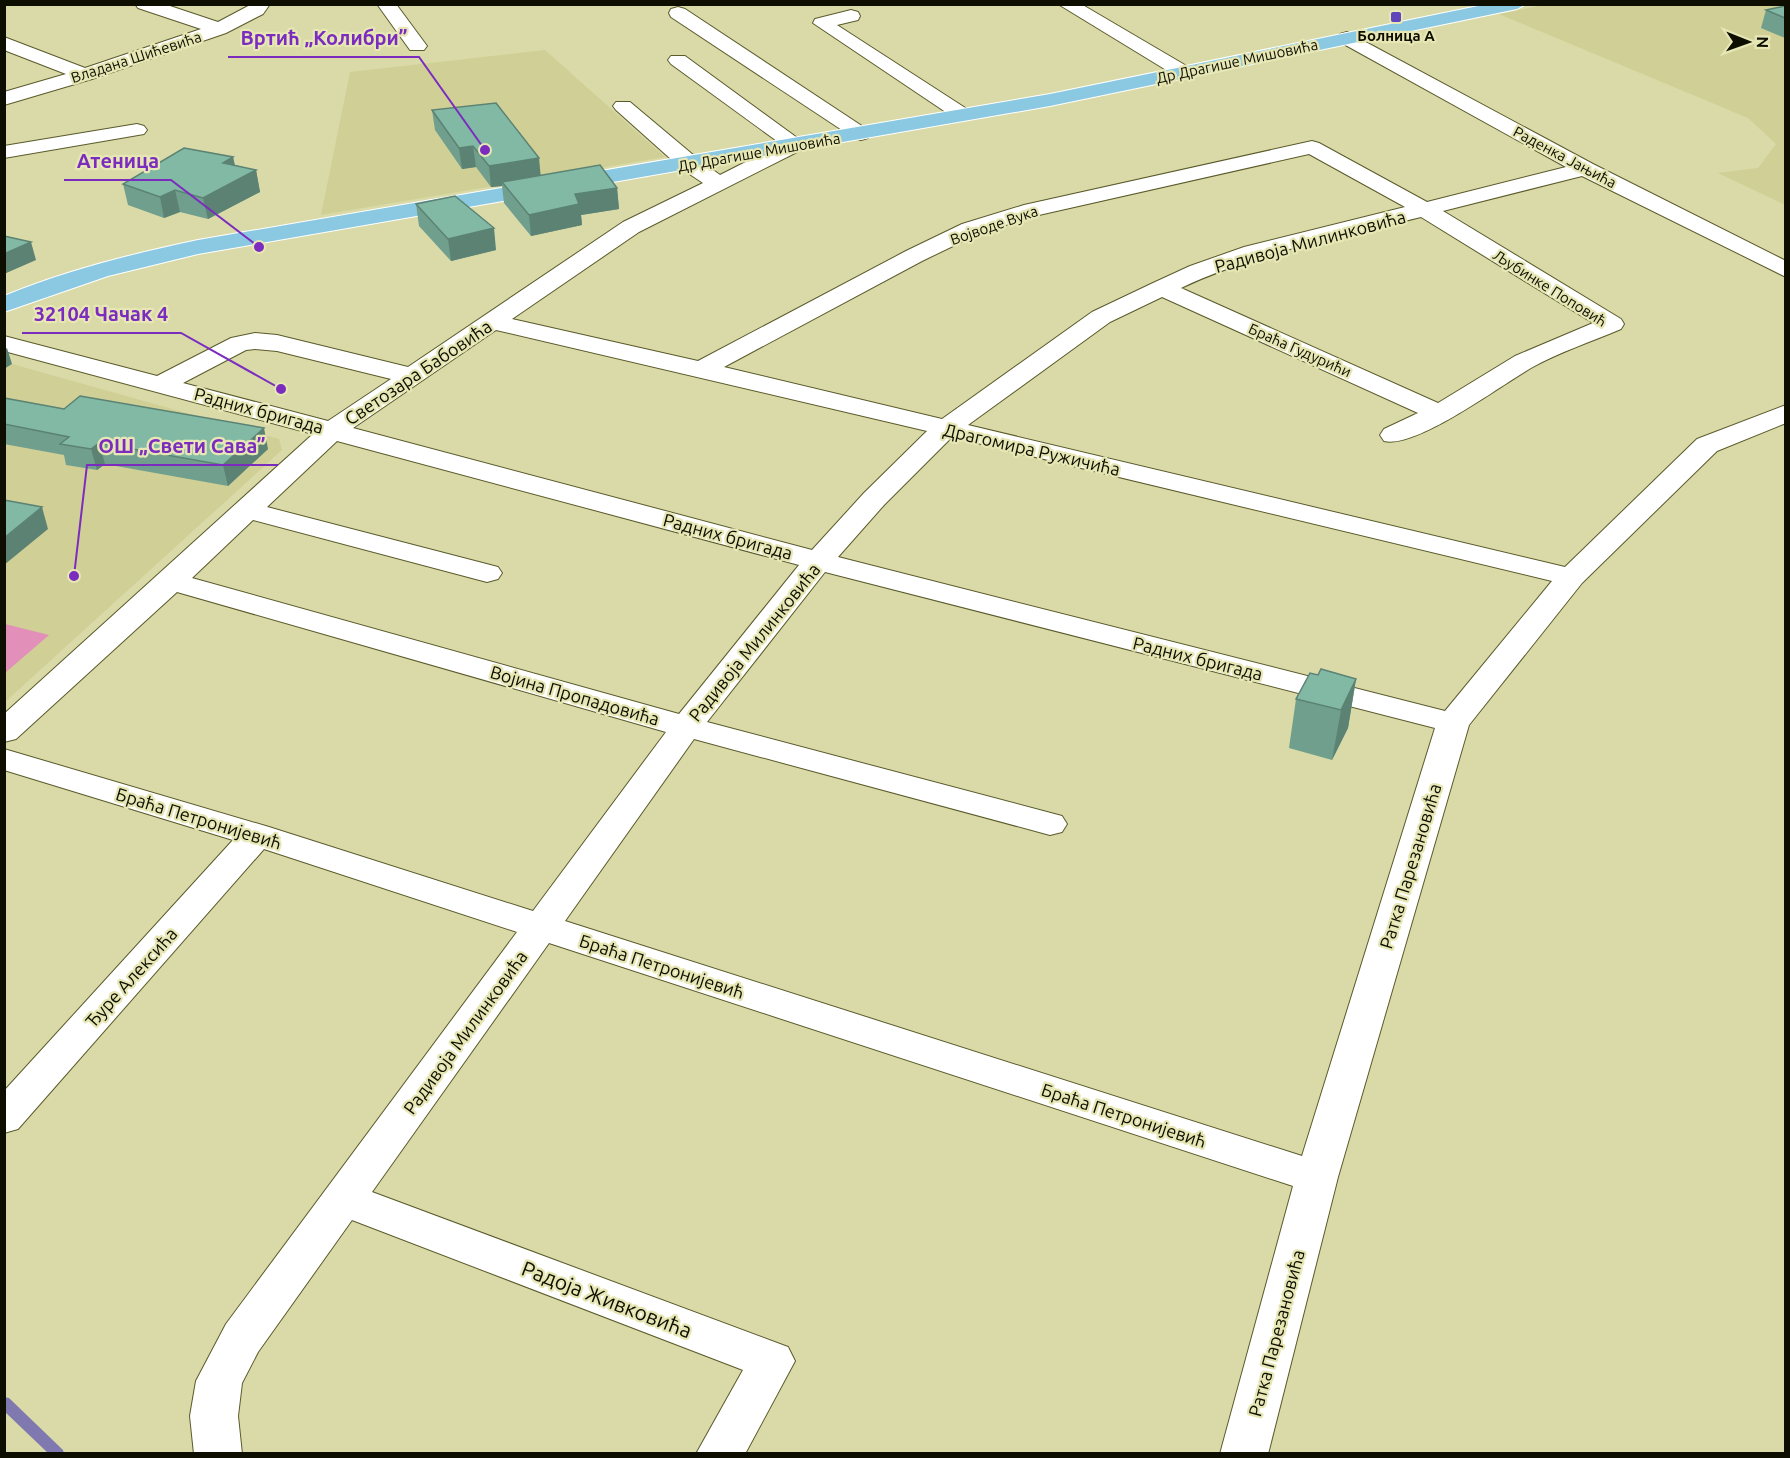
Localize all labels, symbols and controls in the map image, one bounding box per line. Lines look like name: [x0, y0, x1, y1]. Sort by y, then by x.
marker: Болница А: [1389, 10, 1403, 24]
north arrow: [1718, 12, 1778, 72]
callout: Вртић „Колибри”: [228, 19, 419, 57]
text: Вртић „Колибри”: [240, 26, 408, 49]
place label: Болница А: [1357, 27, 1435, 44]
street label: Владана Шићевића: [69, 28, 203, 86]
street label: Др Драгише Мишовића: [1155, 36, 1319, 86]
text: N: [1754, 36, 1772, 48]
street label: Раденка Јањића: [1511, 123, 1619, 191]
street label: Др Драгише Мишовића: [676, 129, 842, 175]
callout: Атеница: [64, 142, 171, 180]
text: Атеница: [77, 149, 159, 172]
street label: Војводе Вука: [948, 202, 1040, 248]
street label: Радивоја Милинковића: [1212, 206, 1408, 276]
street label: Љубинке Поповић: [1490, 246, 1610, 330]
callout: 32104 Чачак 4: [22, 295, 181, 333]
text: 32104 Чачак 4: [34, 302, 168, 325]
street label: Светозара Бабовића: [341, 315, 495, 429]
street label: Браћа Гудурићи: [1246, 320, 1354, 380]
street label: Радних бригада: [192, 383, 326, 437]
street label: Драгомира Ружичића: [942, 419, 1122, 479]
callout: ОШ „Свети Сава”: [87, 427, 278, 465]
text: ОШ „Свети Сава”: [98, 434, 266, 457]
street label: Радних бригада: [661, 509, 795, 563]
street label: Радивоја Милинковића: [684, 559, 824, 725]
street label: Радних бригада: [1131, 632, 1265, 684]
street label: Војина Пропадовића: [488, 661, 662, 729]
street label: Ратка Парезановића: [1375, 781, 1445, 951]
street label: Браћа Петронијевић: [114, 783, 284, 853]
street label: Ђуре Алексића: [81, 923, 181, 1031]
street label: Браћа Петронијевић: [577, 930, 747, 1002]
street label: Радивоја Милинковића: [399, 946, 531, 1118]
street label: Браћа Петронијевић: [1039, 1079, 1209, 1151]
street label: Ратка Парезановића: [1244, 1248, 1308, 1418]
street label: Радоја Живковића: [519, 1256, 695, 1342]

